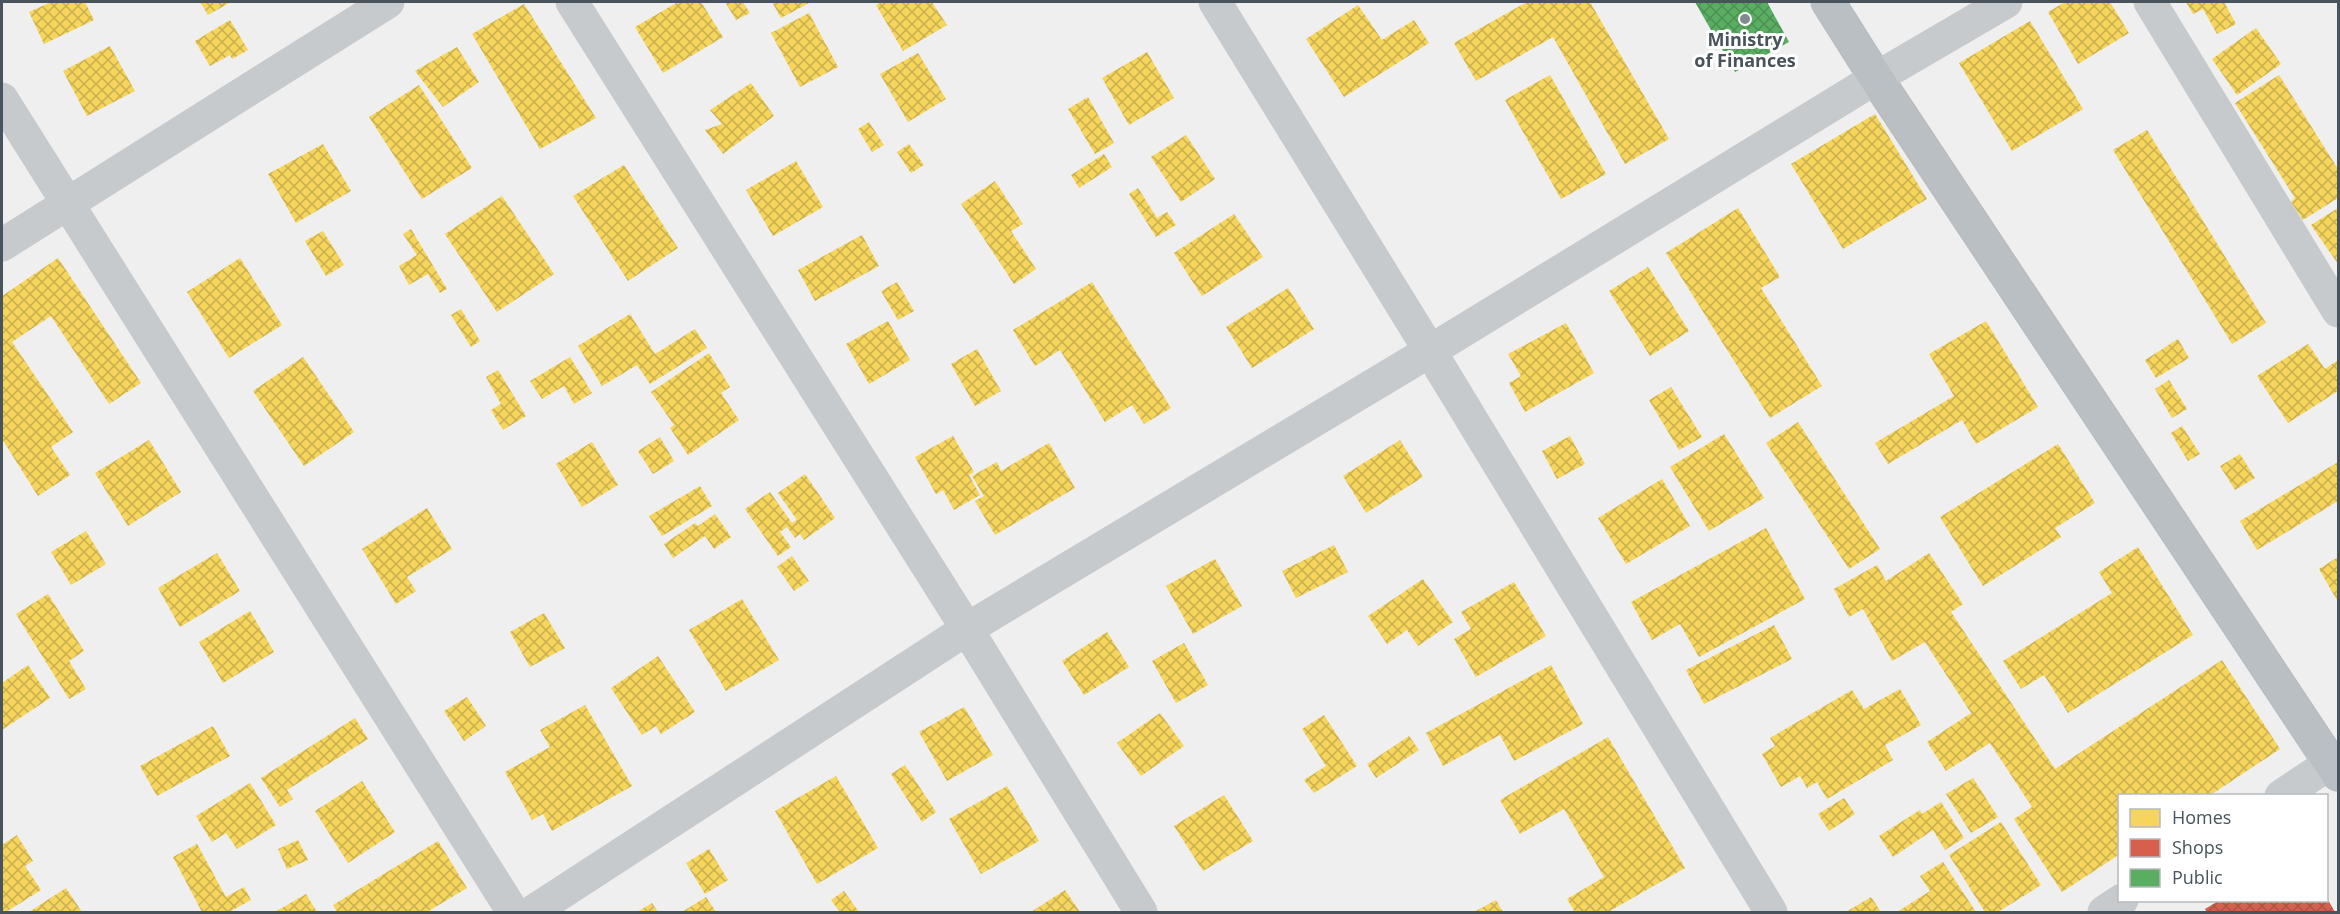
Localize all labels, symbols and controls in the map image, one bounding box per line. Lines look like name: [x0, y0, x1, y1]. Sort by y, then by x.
marker: Ministry of Finances: [1738, 12, 1752, 26]
place label: Ministry of Finances: [1694, 27, 1796, 72]
legend: [2118, 794, 2328, 902]
text: Homes: [2172, 805, 2231, 829]
text: Shops: [2172, 835, 2223, 859]
text: Public: [2172, 865, 2223, 889]

